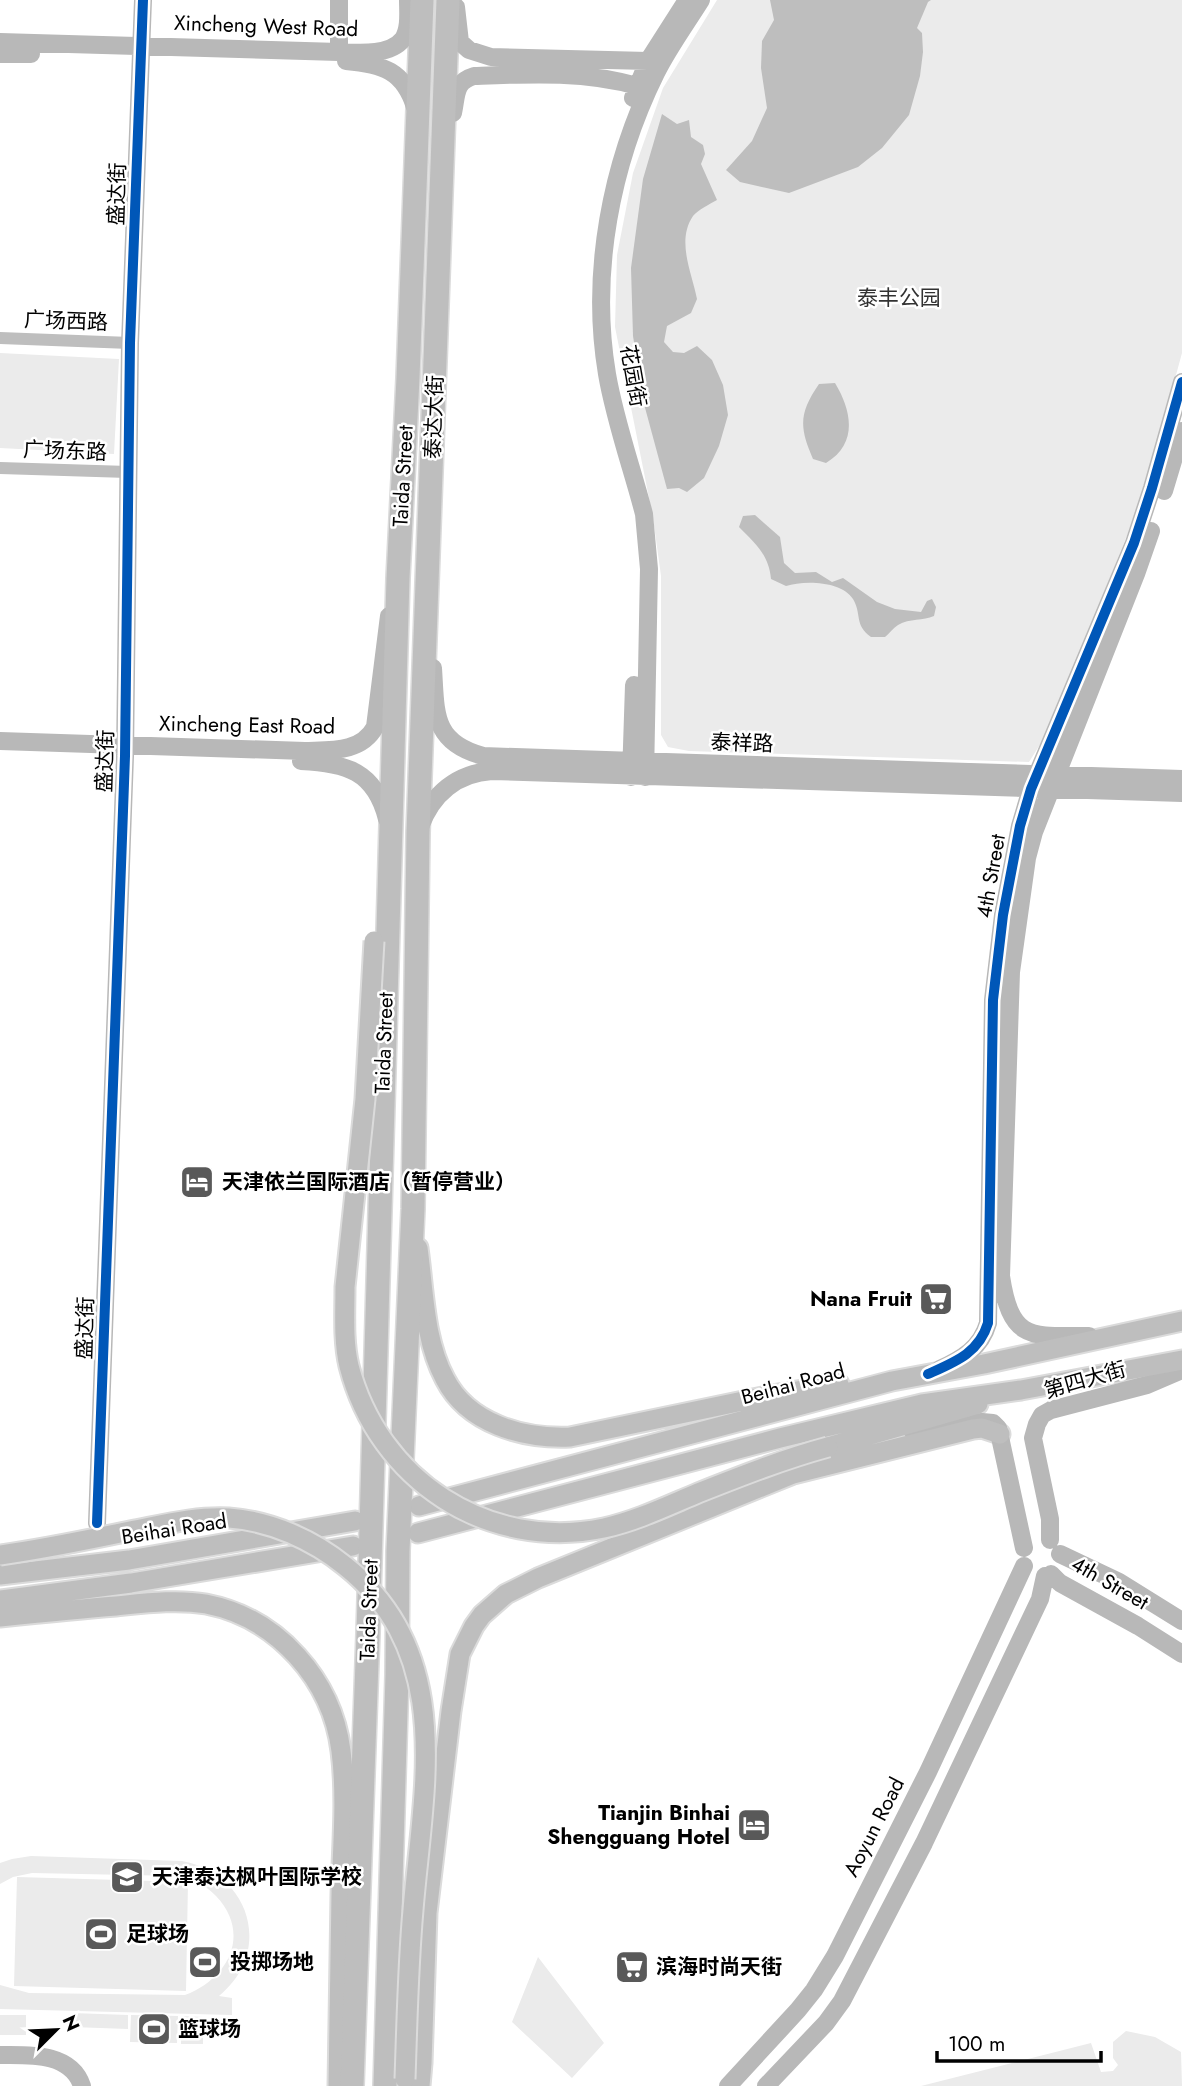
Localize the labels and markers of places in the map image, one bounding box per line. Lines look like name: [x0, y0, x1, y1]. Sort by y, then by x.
hotel icon: 天津依兰国际酒店（暂停营业）: [178, 1163, 216, 1201]
place label: 天津依兰国际酒店（暂停营业）: [222, 1167, 516, 1197]
supermarket icon: Nana Fruit: [917, 1280, 955, 1318]
place label: Nana Fruit: [810, 1284, 912, 1314]
place label: Tianjin Binhai Shengguang Hotel: [547, 1798, 730, 1852]
hotel icon: Tianjin Binhai Shengguang Hotel: [735, 1806, 773, 1844]
school or university icon: 天津泰达枫叶国际学校: [108, 1858, 146, 1896]
place label: 天津泰达枫叶国际学校: [152, 1862, 362, 1892]
sports icon: 足球场: [82, 1915, 120, 1953]
place label: 足球场: [126, 1919, 189, 1949]
sports icon: 投掷场地: [186, 1943, 224, 1981]
place label: 投掷场地: [230, 1947, 314, 1977]
supermarket icon: 滨海时尚天街: [613, 1948, 651, 1986]
place label: 滨海时尚天街: [656, 1952, 782, 1982]
sports icon: 篮球场: [135, 2010, 173, 2048]
place label: 篮球场: [178, 2014, 241, 2044]

